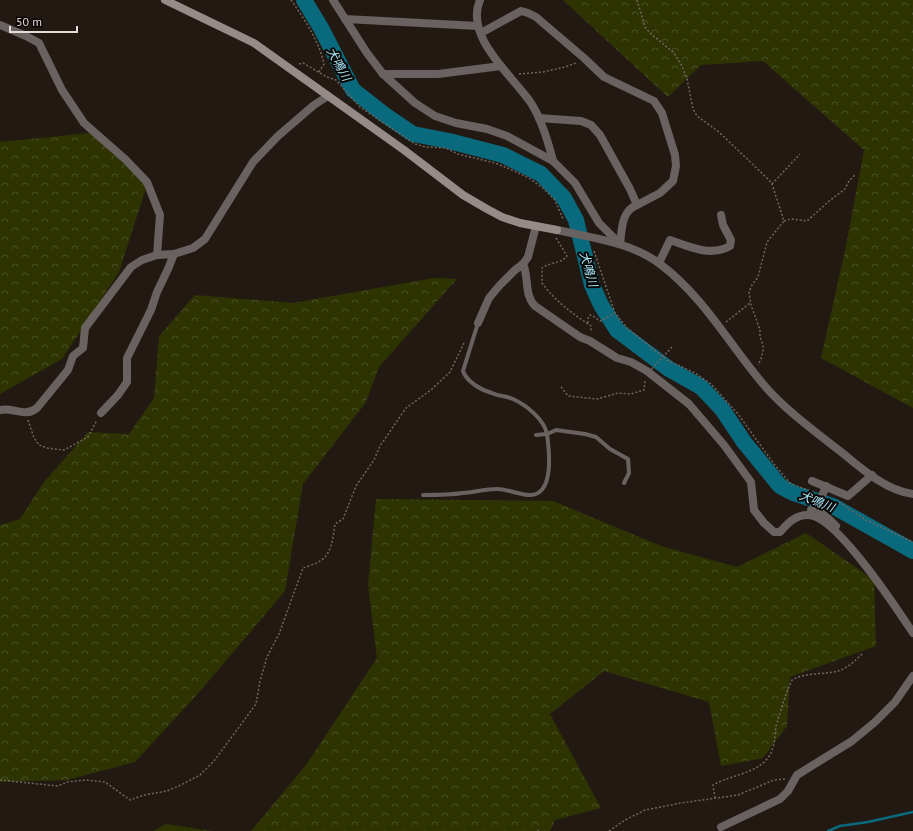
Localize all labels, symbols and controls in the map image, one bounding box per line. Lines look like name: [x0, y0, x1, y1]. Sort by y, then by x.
scale bar: [10, 8, 77, 34]
text: 50 m: [16, 14, 42, 29]
water label: 犬鳴川: [324, 45, 355, 85]
water label: 犬鳴川: [577, 250, 602, 290]
water label: 犬鳴川: [797, 487, 838, 515]

